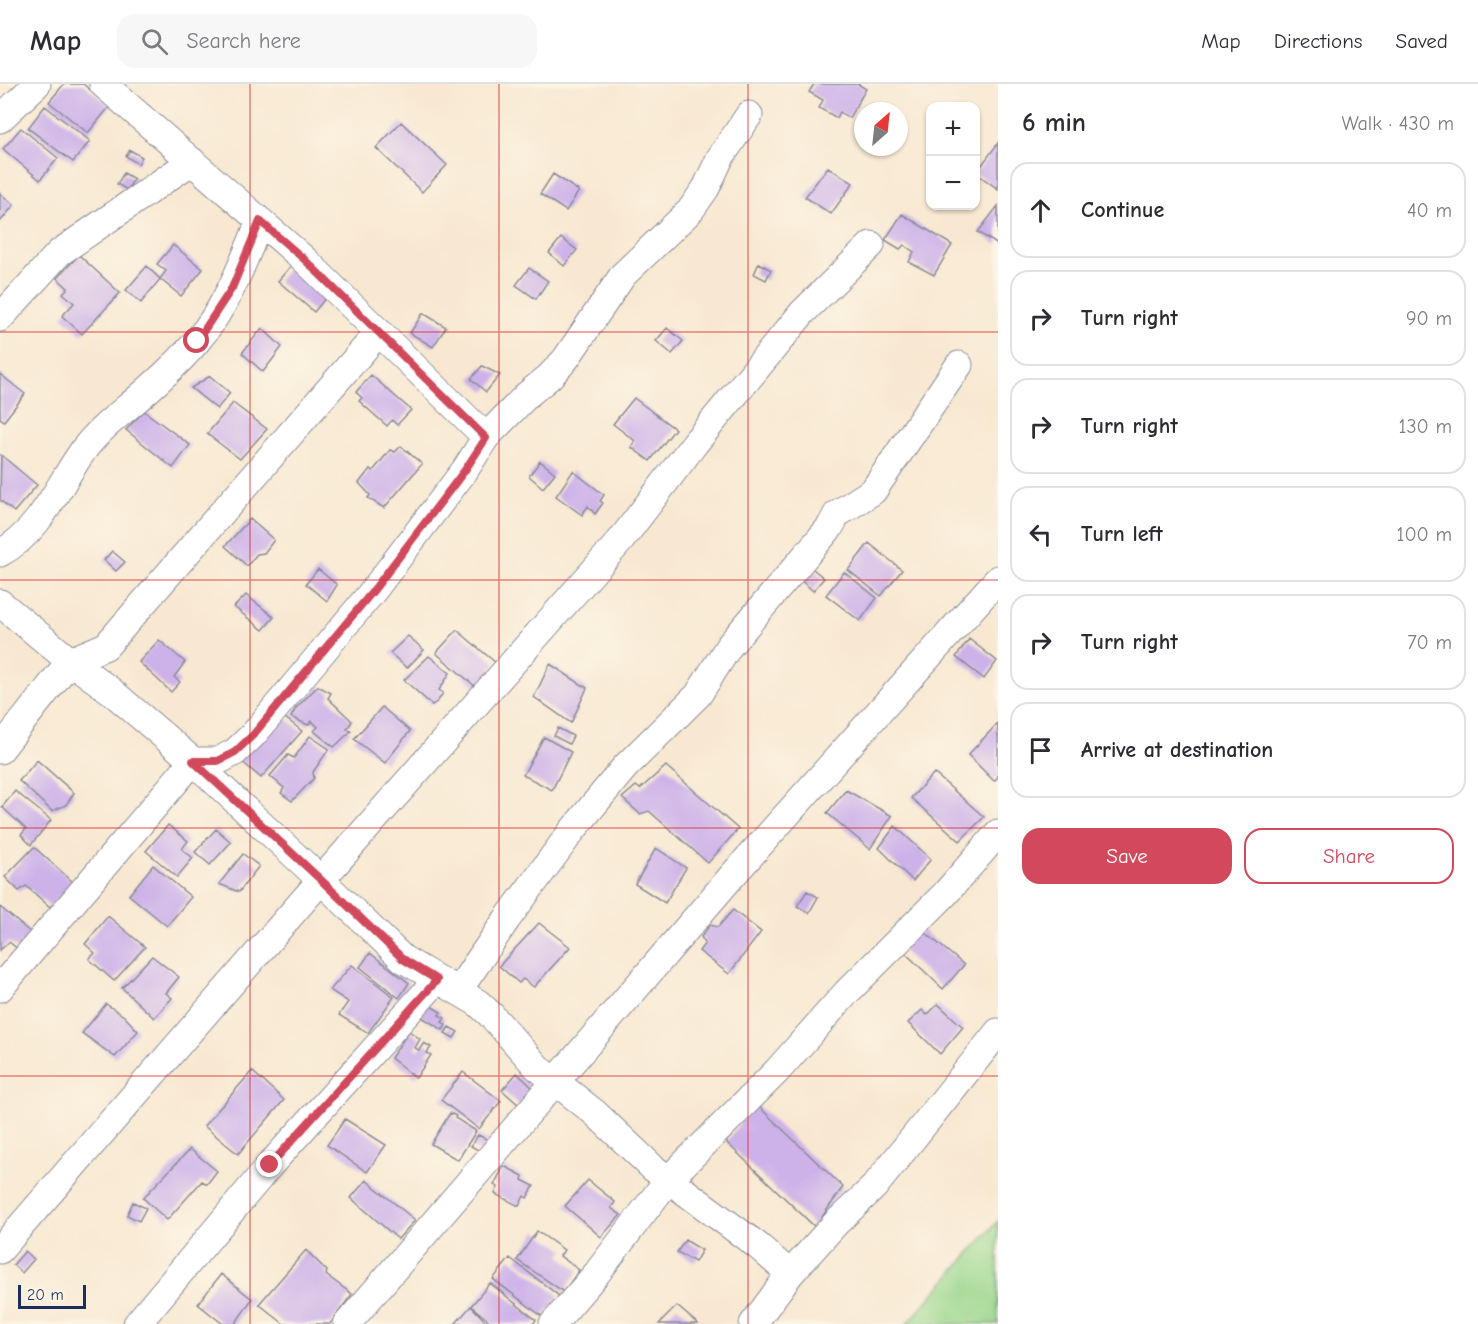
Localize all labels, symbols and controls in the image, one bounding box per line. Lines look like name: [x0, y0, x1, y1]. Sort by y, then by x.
search box: [117, 14, 537, 68]
text: Map: [30, 25, 81, 57]
icon: search: [138, 25, 171, 58]
text: Search here: [186, 28, 301, 54]
text: Map: [1201, 29, 1241, 53]
text: Directions: [1274, 29, 1363, 53]
text: Saved: [1396, 29, 1448, 53]
north arrow: [854, 102, 908, 156]
map controls: [926, 102, 980, 210]
button: +: [926, 102, 980, 156]
text: 6 min: [1022, 108, 1086, 138]
text: Walk · 430 m: [1342, 112, 1454, 135]
button: −: [926, 156, 980, 210]
icon: ahead: [1024, 194, 1057, 227]
text: Continue: [1081, 197, 1164, 223]
text: 40 m: [1407, 199, 1452, 222]
icon: right: [1024, 302, 1057, 335]
text: Turn right: [1081, 305, 1178, 331]
text: 90 m: [1406, 307, 1452, 330]
route start: [183, 327, 209, 353]
icon: right: [1024, 410, 1057, 443]
text: Turn right: [1081, 413, 1178, 439]
text: 130 m: [1399, 415, 1452, 438]
icon: left: [1024, 518, 1057, 551]
text: Turn left: [1081, 521, 1163, 547]
text: 100 m: [1397, 523, 1452, 546]
icon: right: [1024, 626, 1057, 659]
text: Turn right: [1081, 629, 1178, 655]
text: 70 m: [1407, 631, 1452, 654]
icon: arrive: [1024, 734, 1057, 767]
text: Arrive at destination: [1081, 737, 1273, 763]
button: Save: [1022, 828, 1232, 884]
button: Share: [1244, 828, 1454, 884]
route end: [256, 1151, 282, 1177]
scale bar: [18, 1282, 86, 1310]
text: 20 m: [27, 1286, 64, 1304]

